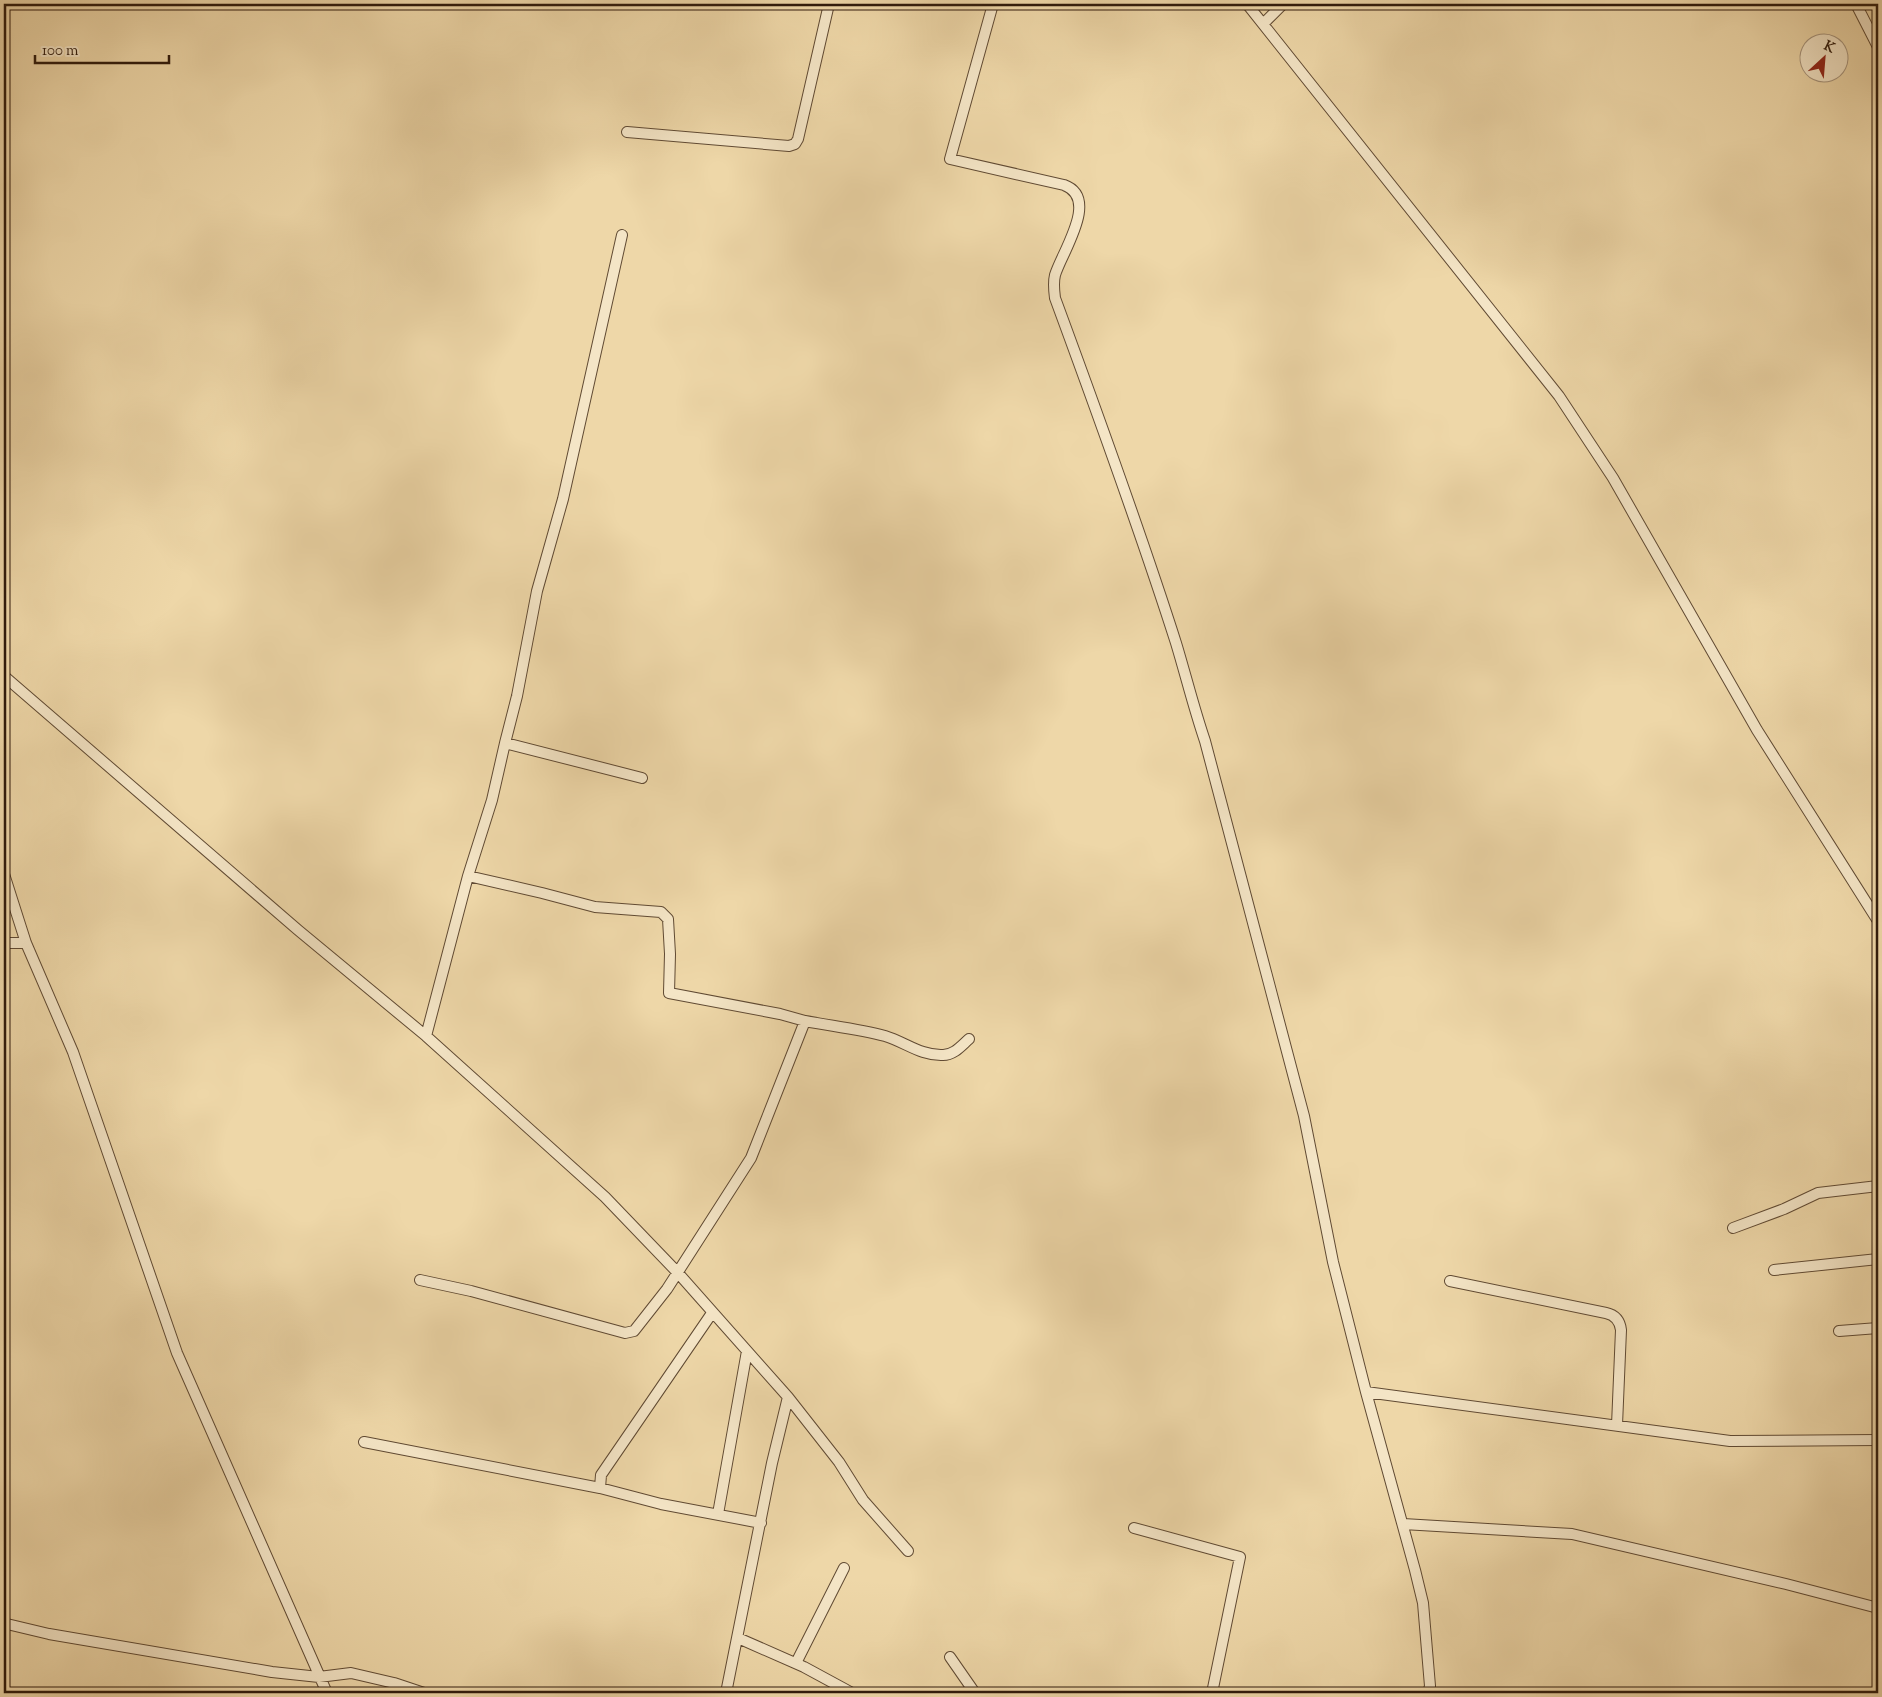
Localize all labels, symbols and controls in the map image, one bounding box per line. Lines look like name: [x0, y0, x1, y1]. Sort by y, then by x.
scale bar: [35, 32, 169, 64]
north arrow: [1800, 32, 1850, 82]
text: K: [1820, 37, 1839, 60]
text: 100 m: [42, 41, 79, 62]

